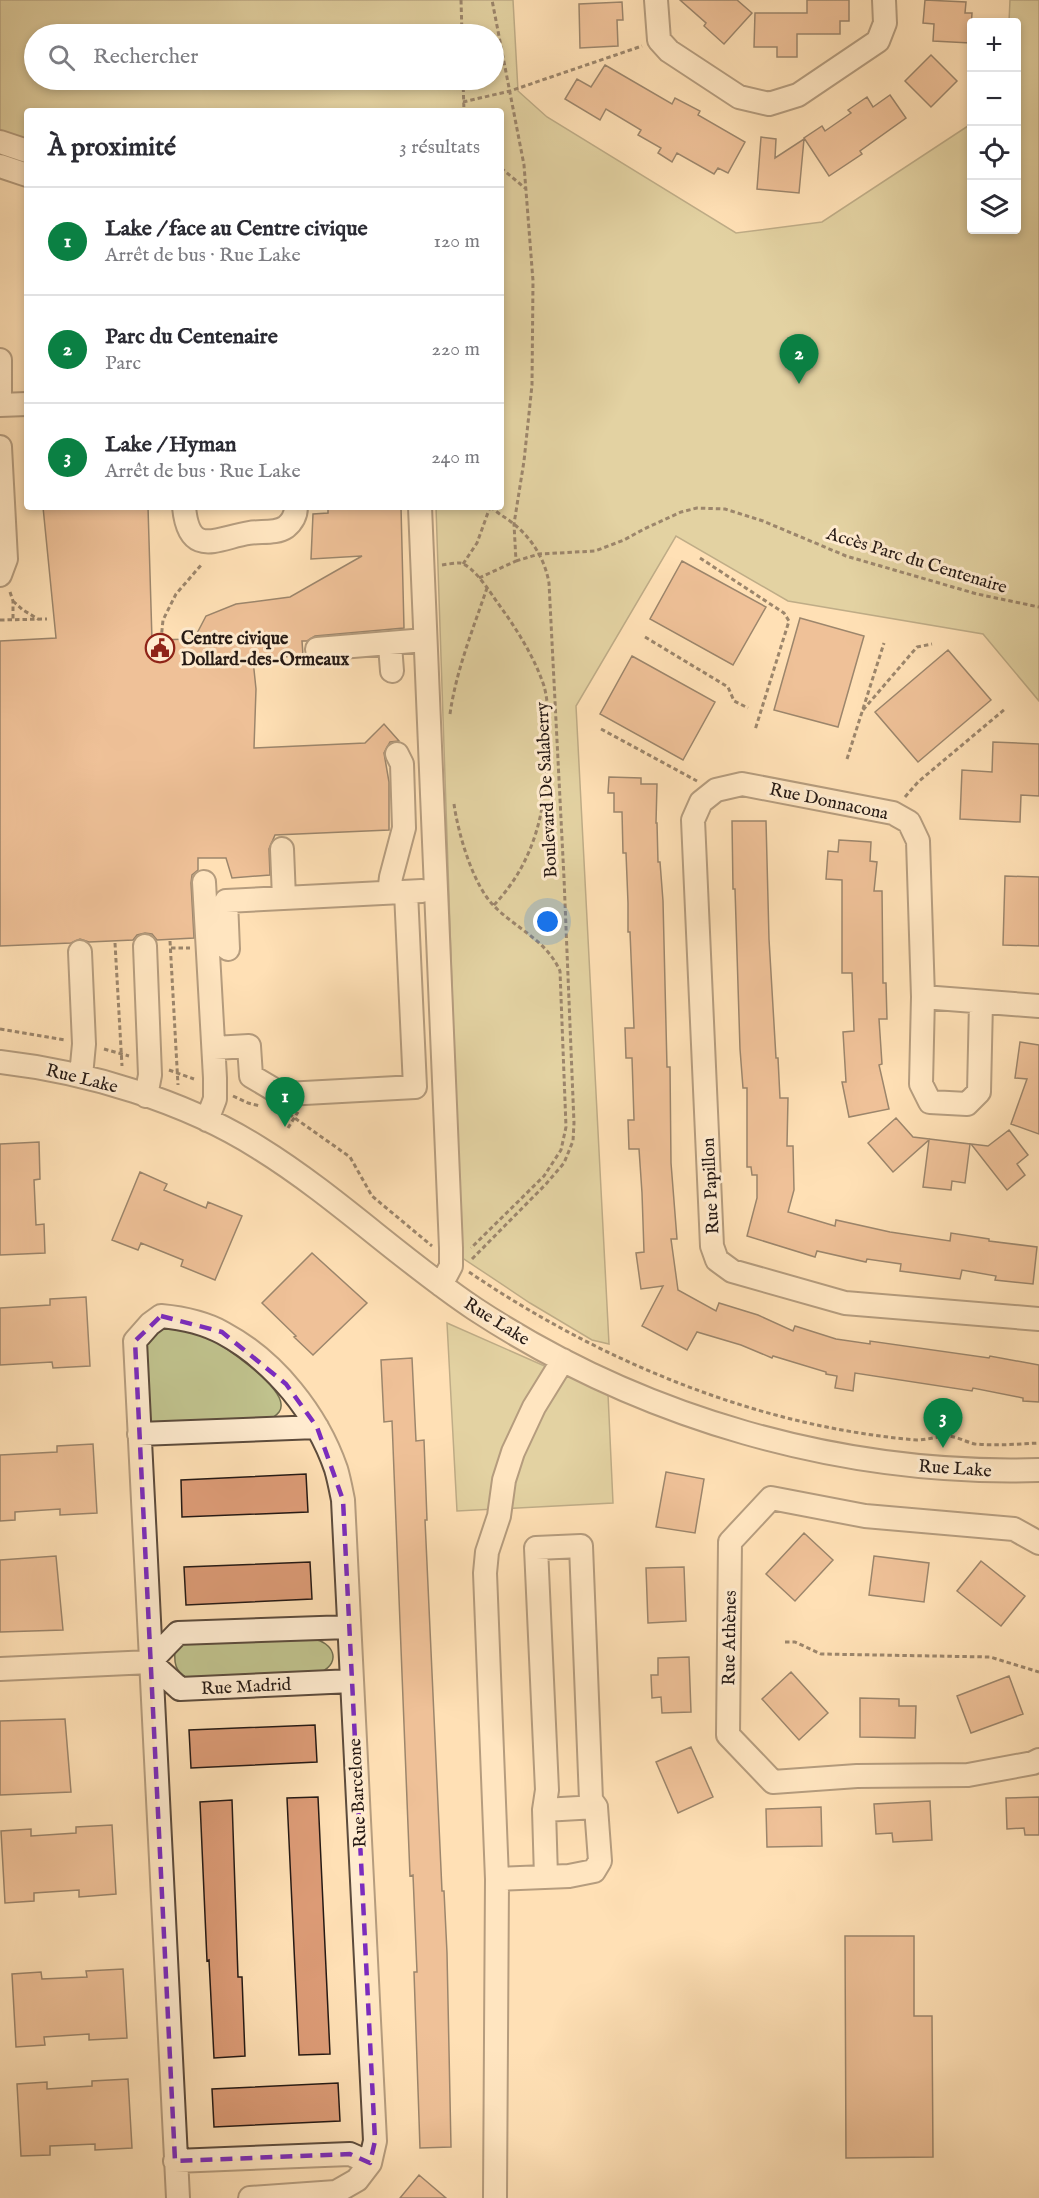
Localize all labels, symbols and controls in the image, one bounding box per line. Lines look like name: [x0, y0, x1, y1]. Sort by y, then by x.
map controls: [967, 18, 1021, 234]
button: +: [967, 18, 1021, 72]
search box: [24, 24, 504, 90]
icon: search: [45, 41, 78, 74]
text: Rechercher: [93, 43, 198, 71]
button: −: [967, 72, 1021, 126]
button: locate: [967, 126, 1021, 180]
text: À proximité: [48, 131, 176, 164]
text: 3 résultats: [399, 135, 480, 160]
button: layers: [967, 180, 1021, 234]
text: Lake / face au Centre civique: [105, 215, 368, 243]
text: 1: [64, 229, 71, 254]
text: 120 m: [434, 229, 480, 254]
text: Arrêt de bus · Rue Lake: [105, 243, 301, 268]
text: Parc du Centenaire: [105, 323, 278, 351]
pin: 2: [780, 334, 818, 384]
text: 2: [63, 337, 72, 362]
text: 220 m: [432, 337, 480, 362]
text: Parc: [105, 351, 141, 376]
text: Lake / Hyman: [105, 431, 237, 459]
text: 3: [64, 445, 71, 470]
text: 240 m: [431, 445, 480, 470]
text: Arrêt de bus · Rue Lake: [105, 459, 301, 484]
street label: Accès Parc du Centenaire: [823, 523, 1010, 600]
place label: Centre civique Dollard-des-Ormeaux: [181, 628, 350, 672]
public building icon: Centre civique Dollard-des-Ormeaux: [144, 632, 176, 664]
street label: Boulevard De Salaberry: [531, 701, 564, 878]
street label: Rue Donnacona: [767, 779, 890, 826]
your location: [533, 907, 562, 936]
street label: Rue Lake: [43, 1059, 120, 1100]
pin: 1: [266, 1078, 304, 1127]
street label: Rue Papillon: [697, 1137, 726, 1235]
street label: Rue Lake: [459, 1293, 533, 1351]
pin: 3: [924, 1398, 962, 1448]
street label: Rue Lake: [917, 1455, 992, 1484]
street label: Rue Athènes: [718, 1590, 743, 1686]
street label: Rue Madrid: [200, 1674, 292, 1701]
street label: Rue Barcelone: [344, 1738, 373, 1848]

